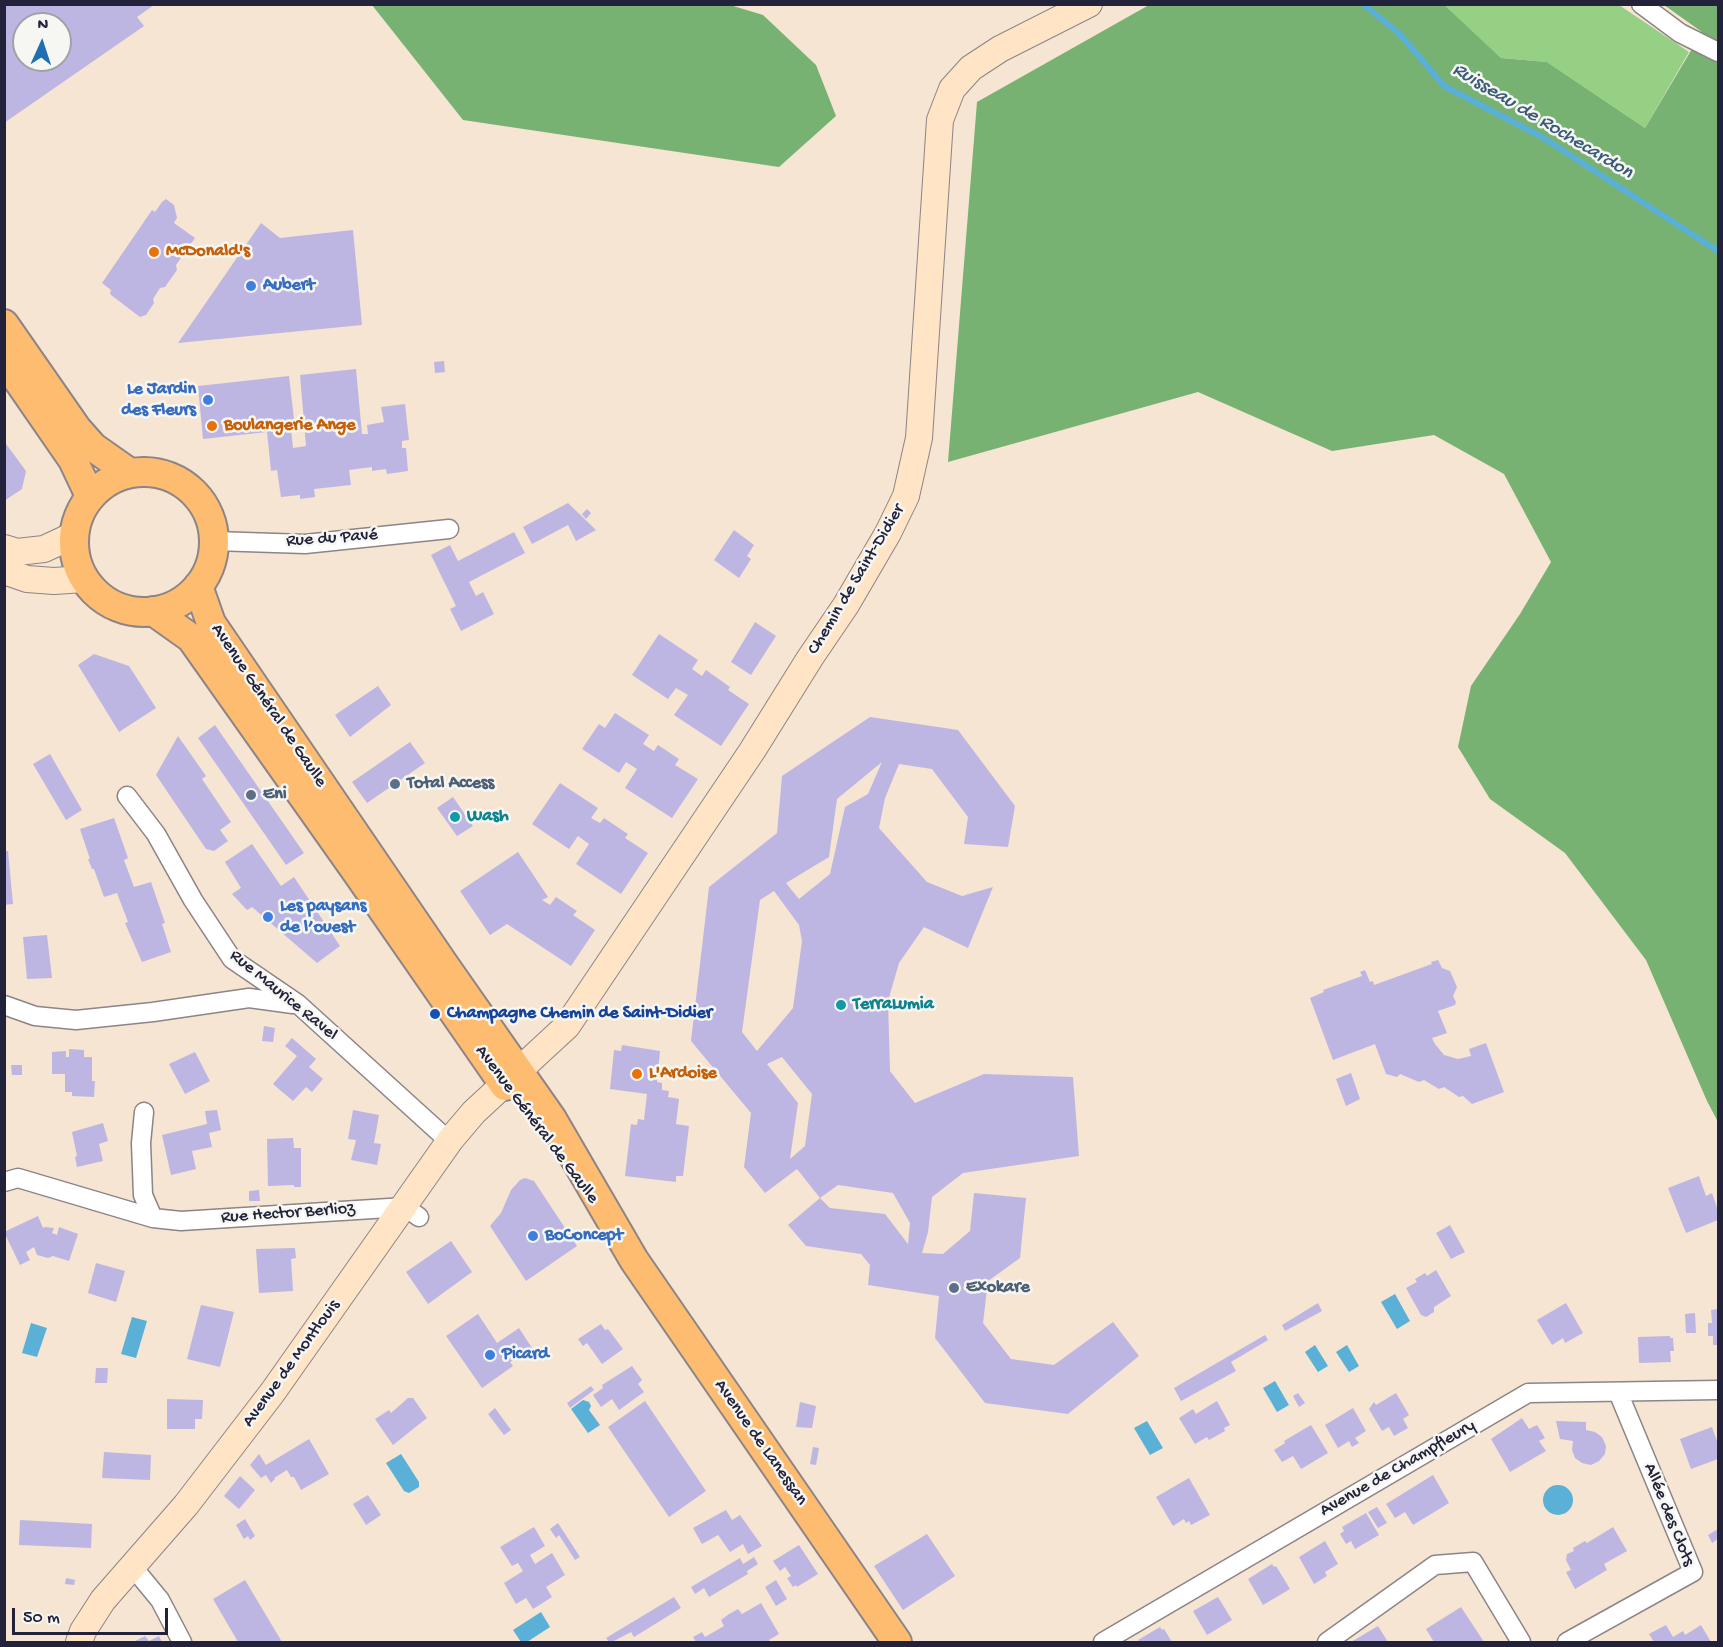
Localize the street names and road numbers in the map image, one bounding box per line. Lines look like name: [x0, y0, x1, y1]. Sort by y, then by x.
street label: Chemin de Saint-Didier: [803, 501, 911, 659]
street label: Rue du Pavé: [285, 525, 379, 553]
street label: Avenue Général de Gaulle: [205, 620, 331, 792]
street label: Rue Maurice Ravel: [225, 946, 341, 1046]
street label: Avenue Général de Gaulle: [469, 1042, 603, 1208]
street label: Rue Hector Berlioz: [220, 1199, 356, 1229]
street label: Avenue de Montlouis: [238, 1296, 346, 1432]
street label: Avenue de Lanessan: [709, 1376, 811, 1510]
street label: Avenue de Champfleury: [1316, 1416, 1480, 1522]
street label: Allée des Clots: [1638, 1460, 1698, 1570]

